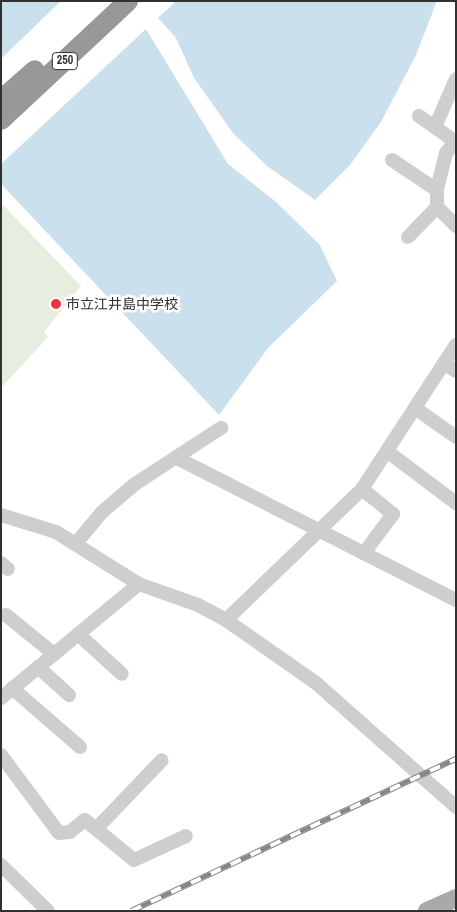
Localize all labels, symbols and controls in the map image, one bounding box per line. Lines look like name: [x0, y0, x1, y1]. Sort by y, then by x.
road number: 250: [51, 51, 79, 70]
place label: 市立江井島中学校: [66, 296, 178, 312]
marker: 市立江井島中学校: [50, 298, 62, 310]

